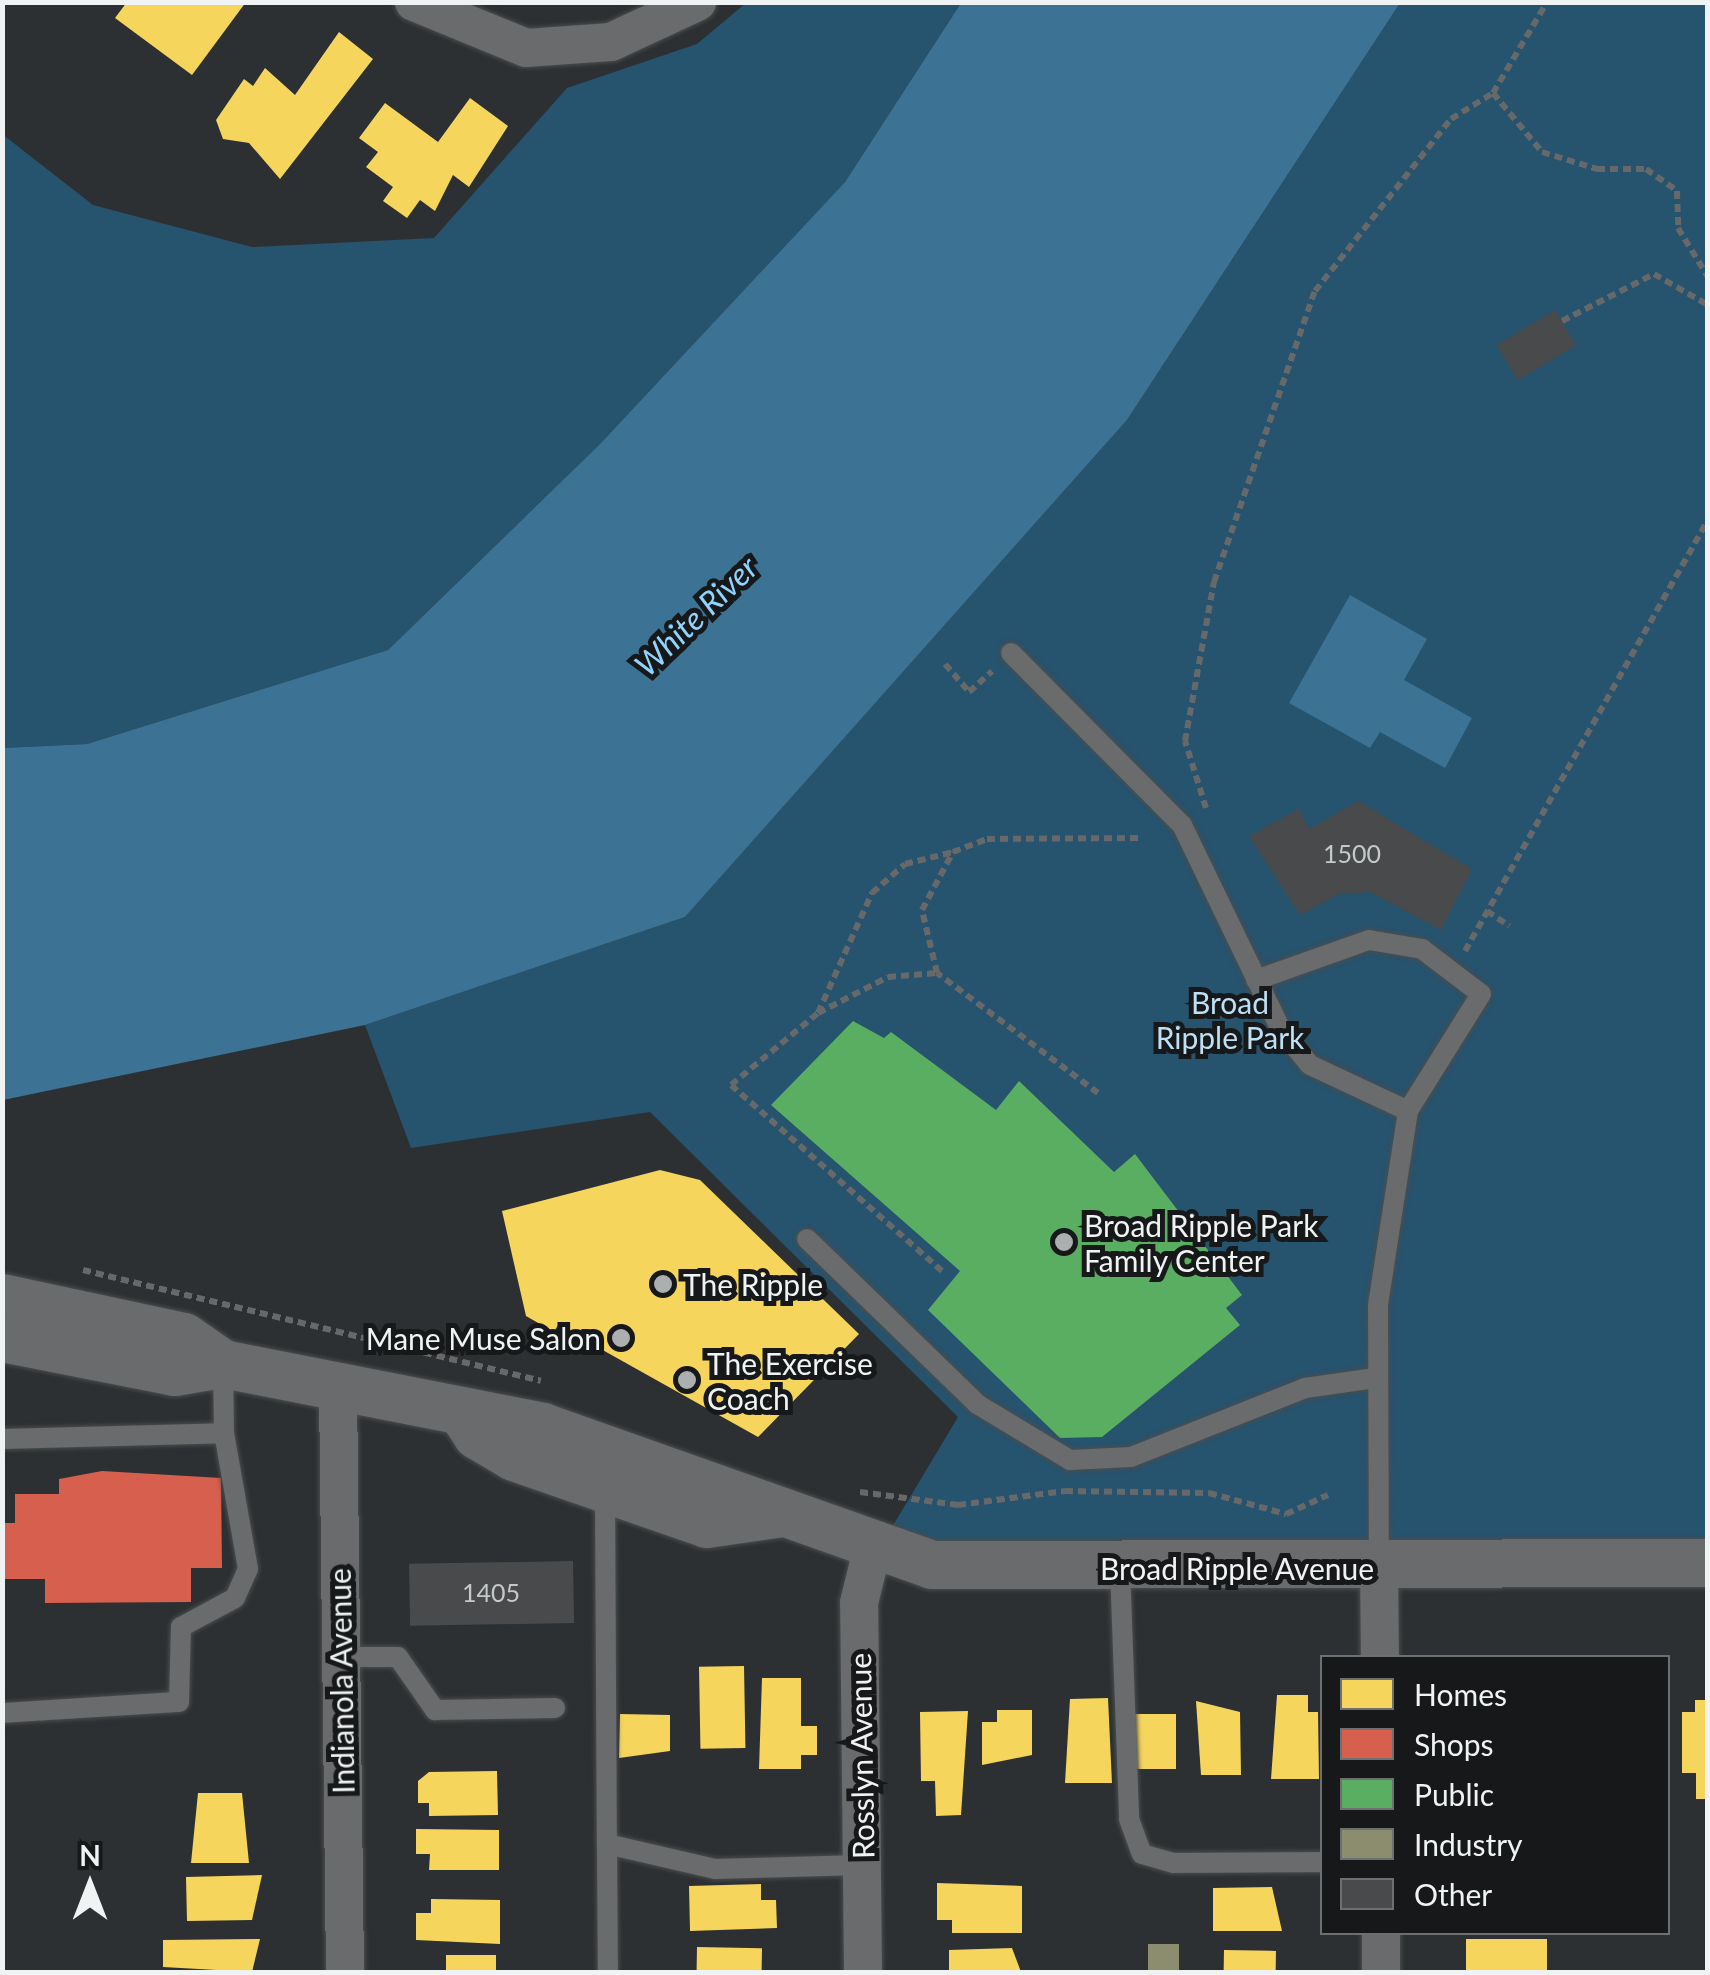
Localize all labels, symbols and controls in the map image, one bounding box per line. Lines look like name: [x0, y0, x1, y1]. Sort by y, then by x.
water label: White River: [627, 548, 765, 684]
house number: 1500: [1323, 838, 1381, 868]
park label: Broad Ripple Park: [1156, 984, 1304, 1054]
place label: Broad Ripple Park Family Center: [1084, 1207, 1318, 1278]
marker: Broad Ripple Park Family Center: [1053, 1231, 1075, 1253]
place label: The Ripple: [683, 1266, 823, 1302]
marker: The Ripple: [652, 1273, 674, 1295]
place label: Mane Muse Salon: [366, 1320, 601, 1356]
marker: Mane Muse Salon: [610, 1327, 632, 1349]
place label: The Exercise Coach: [707, 1345, 873, 1416]
marker: The Exercise Coach: [676, 1369, 698, 1391]
street label: Broad Ripple Avenue: [1099, 1550, 1375, 1586]
street label: Indianola Avenue: [321, 1567, 361, 1795]
house number: 1405: [462, 1577, 520, 1607]
street label: Rosslyn Avenue: [841, 1652, 881, 1860]
legend: [1320, 1655, 1670, 1935]
text: Homes: [1414, 1676, 1507, 1712]
text: Shops: [1414, 1726, 1494, 1762]
text: Public: [1414, 1776, 1494, 1812]
text: Industry: [1414, 1826, 1523, 1862]
north arrow: [40, 1835, 140, 1935]
text: N: [79, 1838, 101, 1872]
text: Other: [1414, 1876, 1492, 1912]

